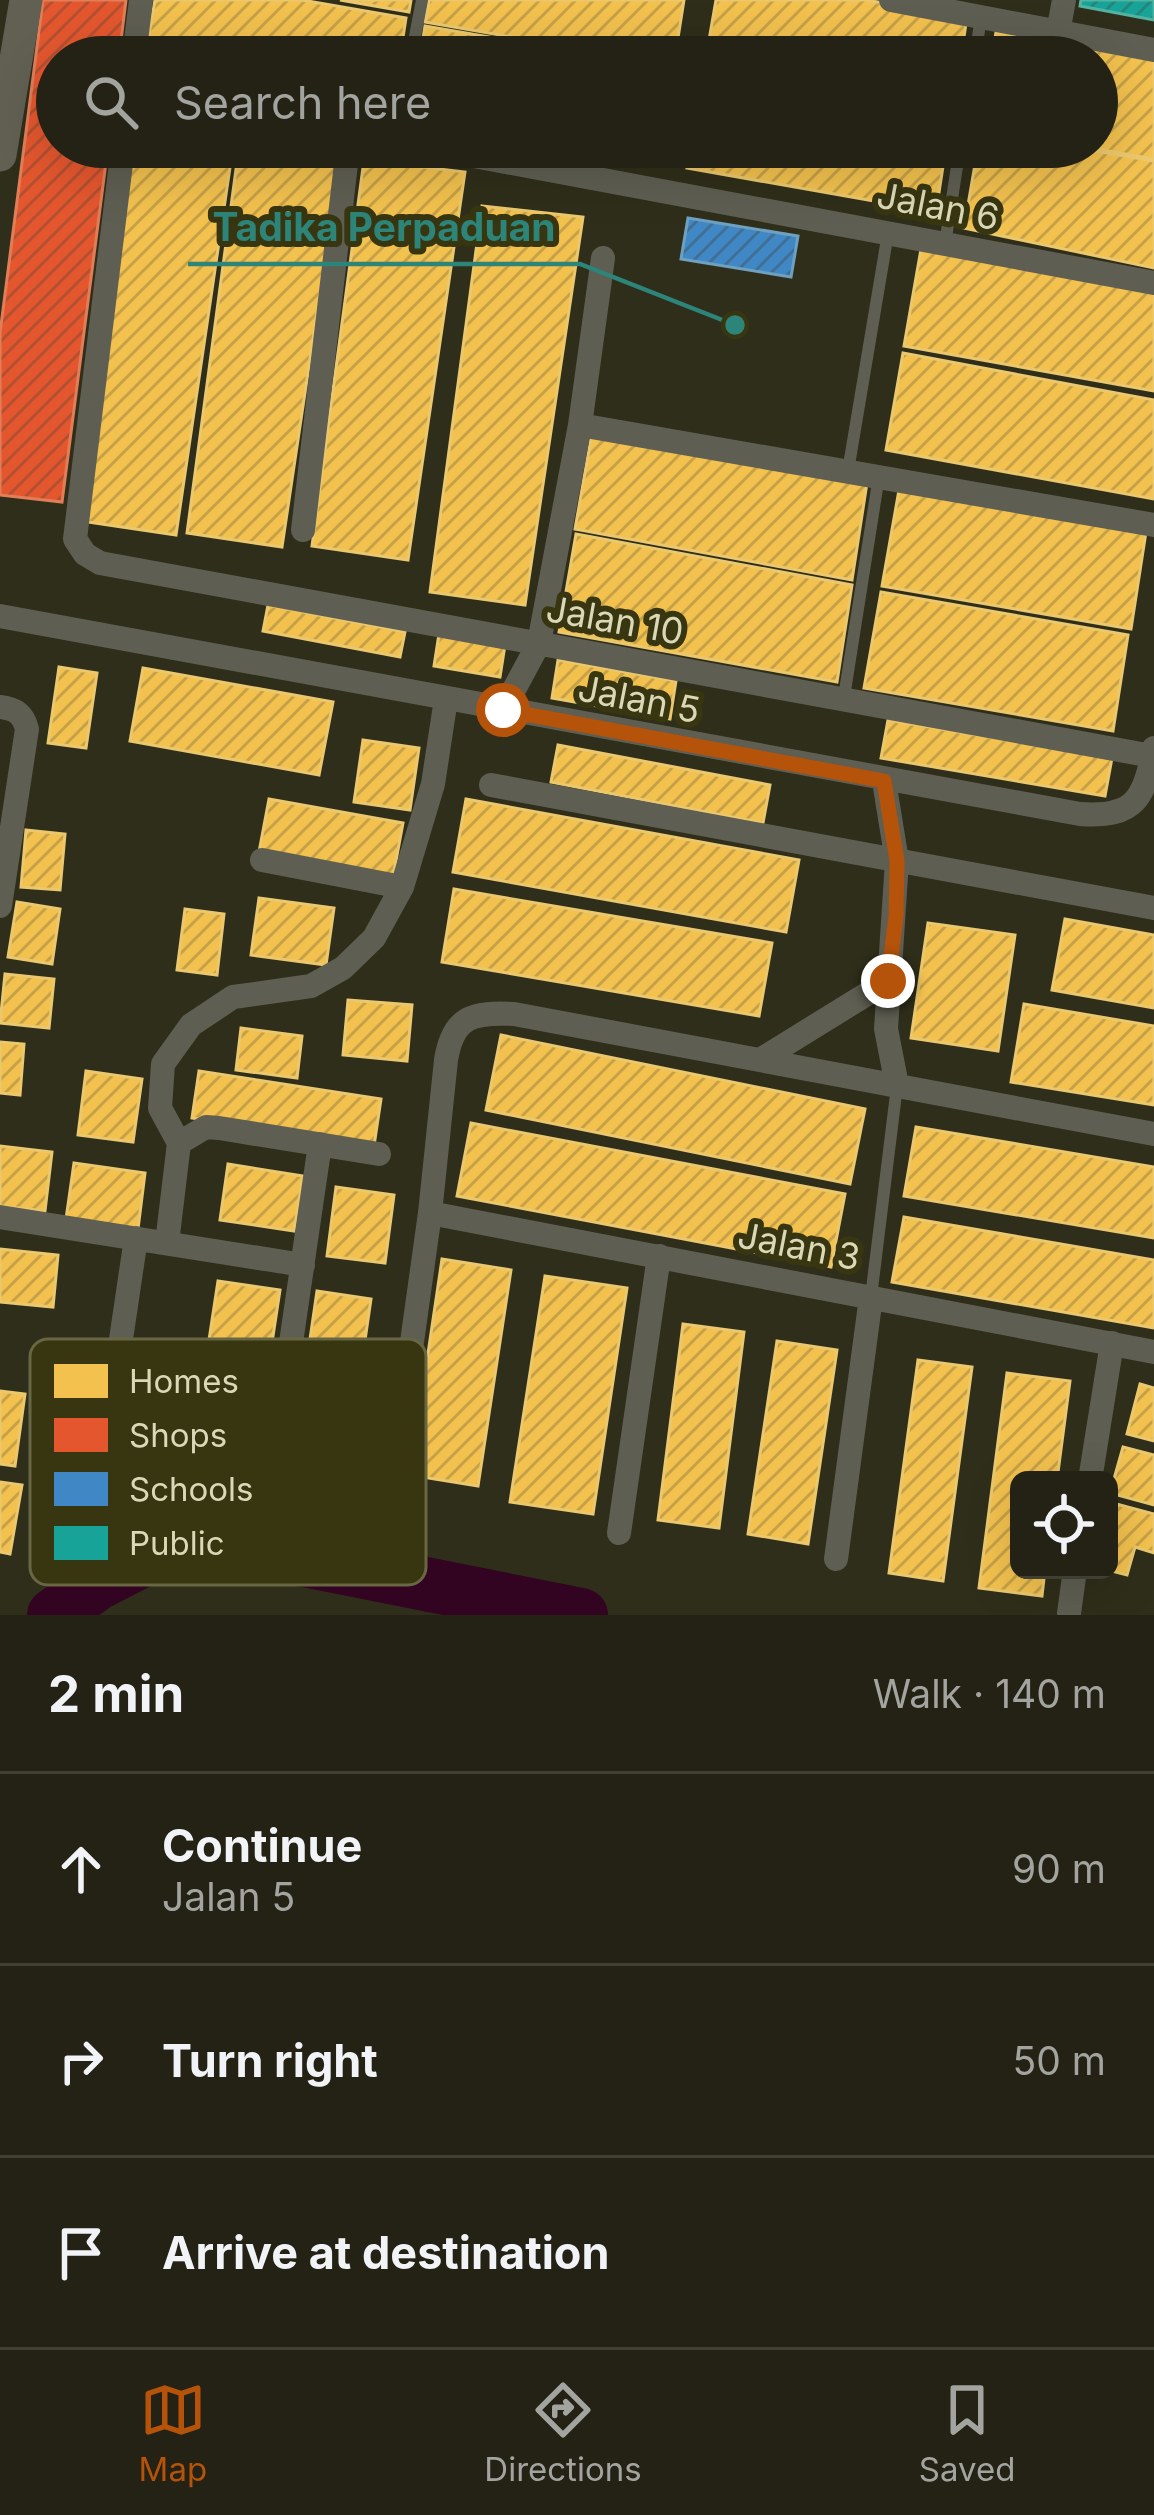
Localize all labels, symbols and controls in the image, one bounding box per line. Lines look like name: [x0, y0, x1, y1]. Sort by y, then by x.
search box: [36, 36, 1118, 168]
icon: search: [78, 69, 144, 135]
text: Search here: [174, 75, 431, 130]
street label: Jalan 6: [873, 173, 1003, 239]
callout: Tadika Perpaduan: [188, 189, 580, 264]
text: Tadika Perpaduan: [212, 203, 556, 250]
street label: Jalan 10: [543, 586, 687, 654]
street label: Jalan 5: [574, 666, 704, 732]
route start: [476, 683, 530, 737]
route end: [861, 954, 915, 1008]
street label: Jalan 3: [734, 1213, 864, 1279]
legend: [30, 1339, 426, 1585]
text: Homes: [129, 1361, 239, 1401]
text: Shops: [129, 1415, 227, 1455]
text: Schools: [129, 1469, 254, 1509]
map controls: [1010, 1471, 1118, 1579]
button: locate: [1010, 1471, 1118, 1579]
text: Public: [129, 1523, 225, 1563]
text: 2 min: [48, 1663, 184, 1724]
text: Walk · 140 m: [873, 1670, 1106, 1717]
text: Continue: [162, 1818, 362, 1873]
icon: ahead: [48, 1836, 114, 1902]
text: 90 m: [1012, 1845, 1106, 1892]
text: Jalan 5: [162, 1873, 295, 1920]
icon: right: [48, 2028, 114, 2094]
text: Turn right: [162, 2033, 378, 2088]
text: 50 m: [1013, 2037, 1106, 2084]
icon: arrive: [48, 2220, 114, 2286]
text: Arrive at destination: [162, 2225, 609, 2280]
tab: Map: [139, 2377, 207, 2489]
tab: Directions: [484, 2377, 642, 2489]
tab: Saved: [919, 2377, 1015, 2489]

